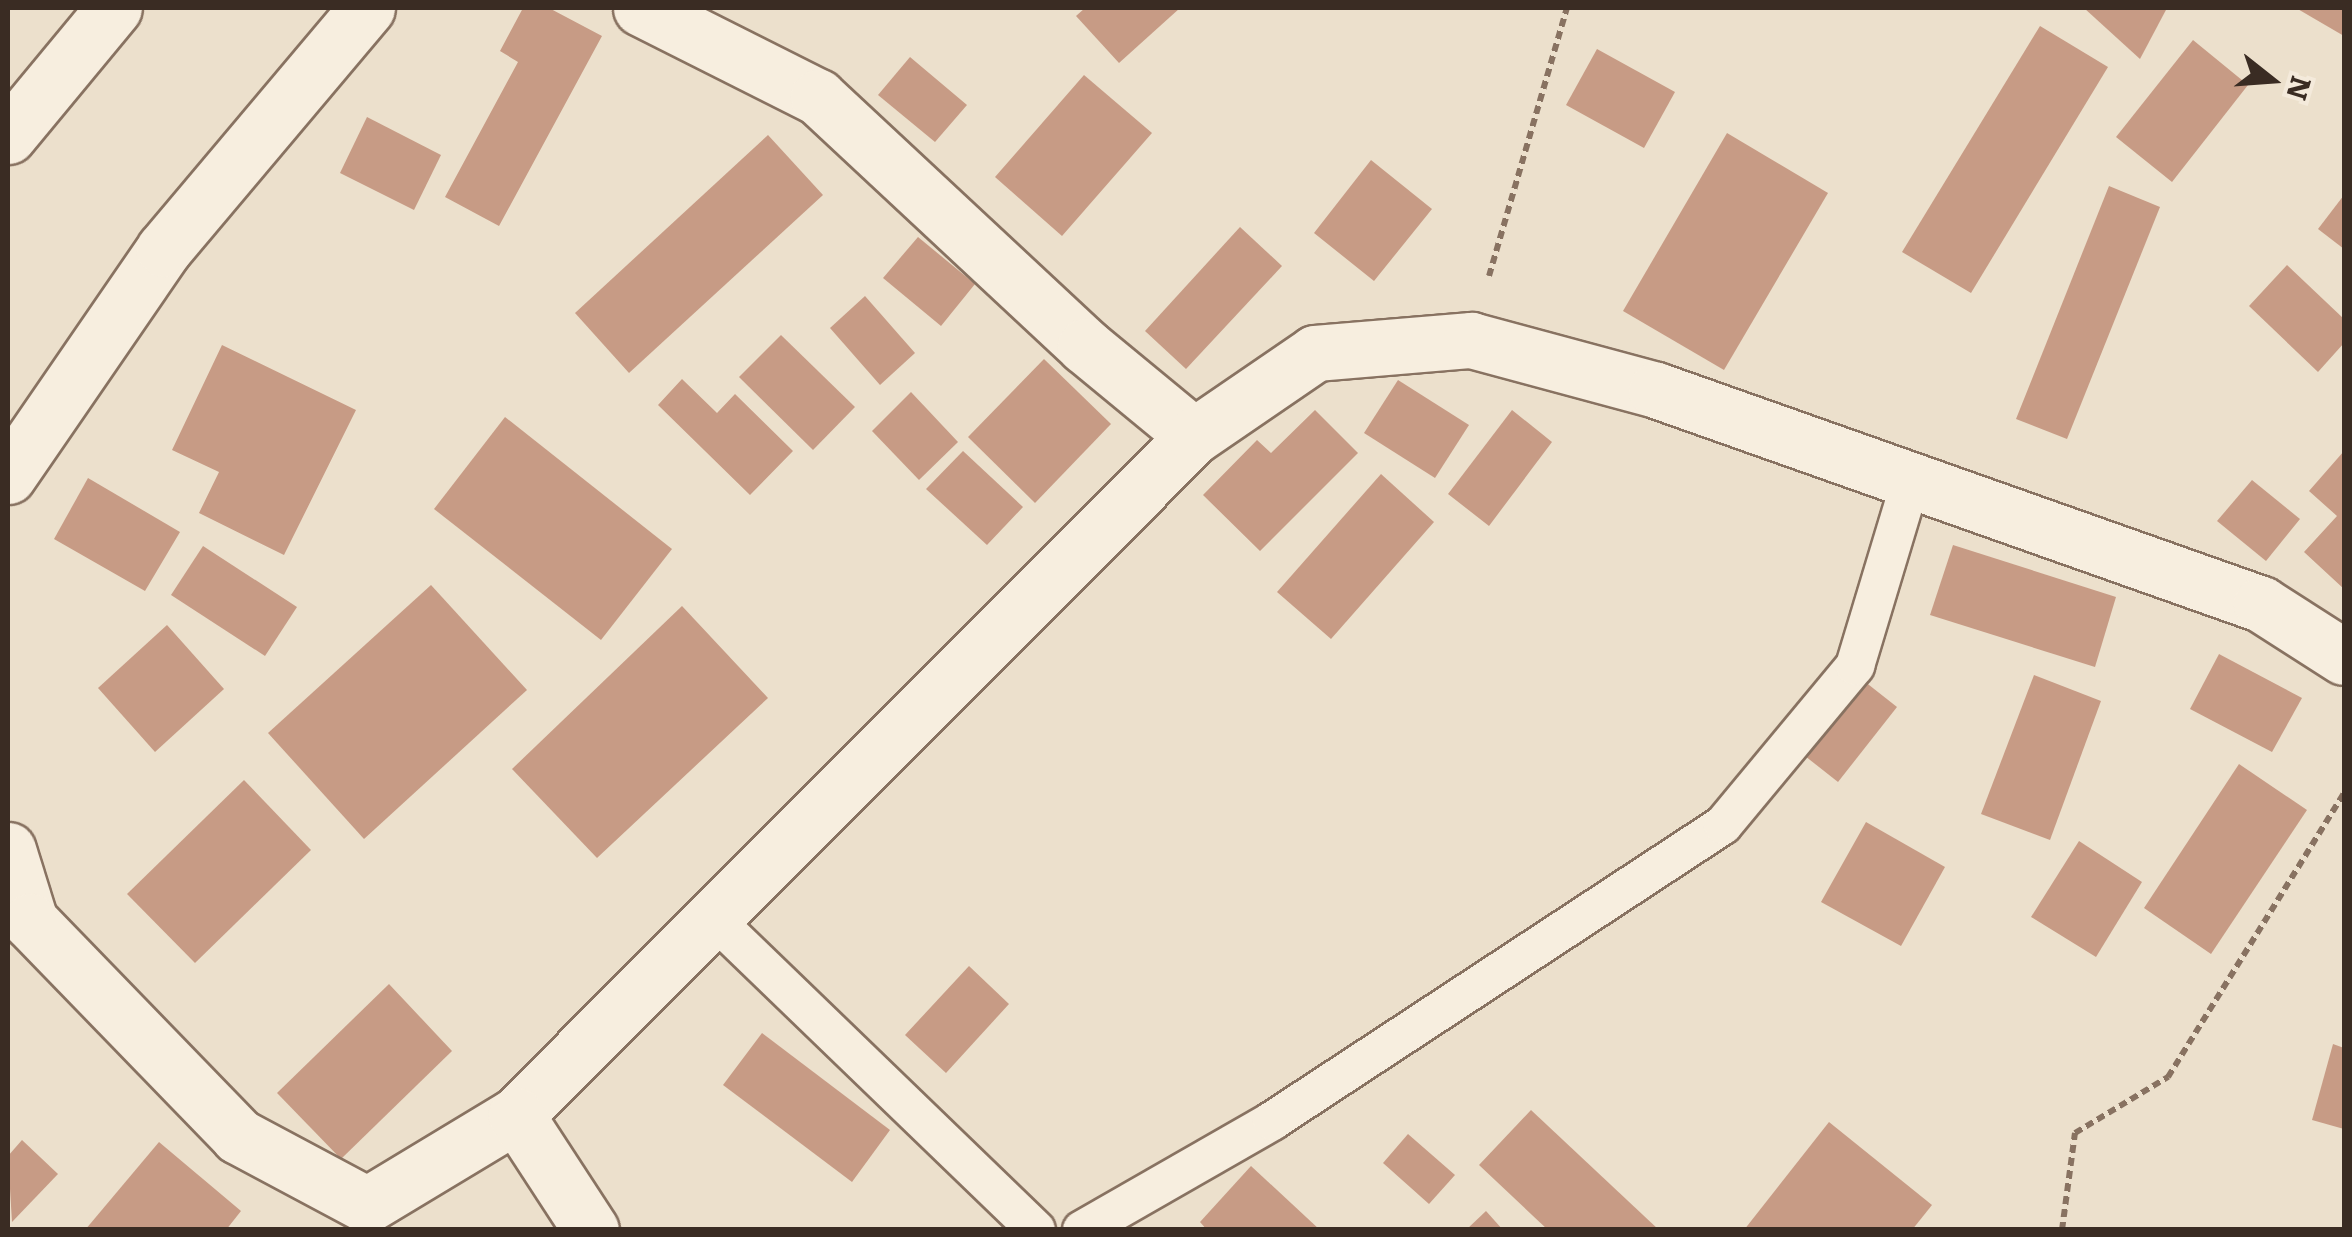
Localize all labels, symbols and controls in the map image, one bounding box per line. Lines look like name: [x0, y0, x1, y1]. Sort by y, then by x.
north arrow: [2222, 30, 2322, 130]
text: N: [2277, 71, 2324, 106]

